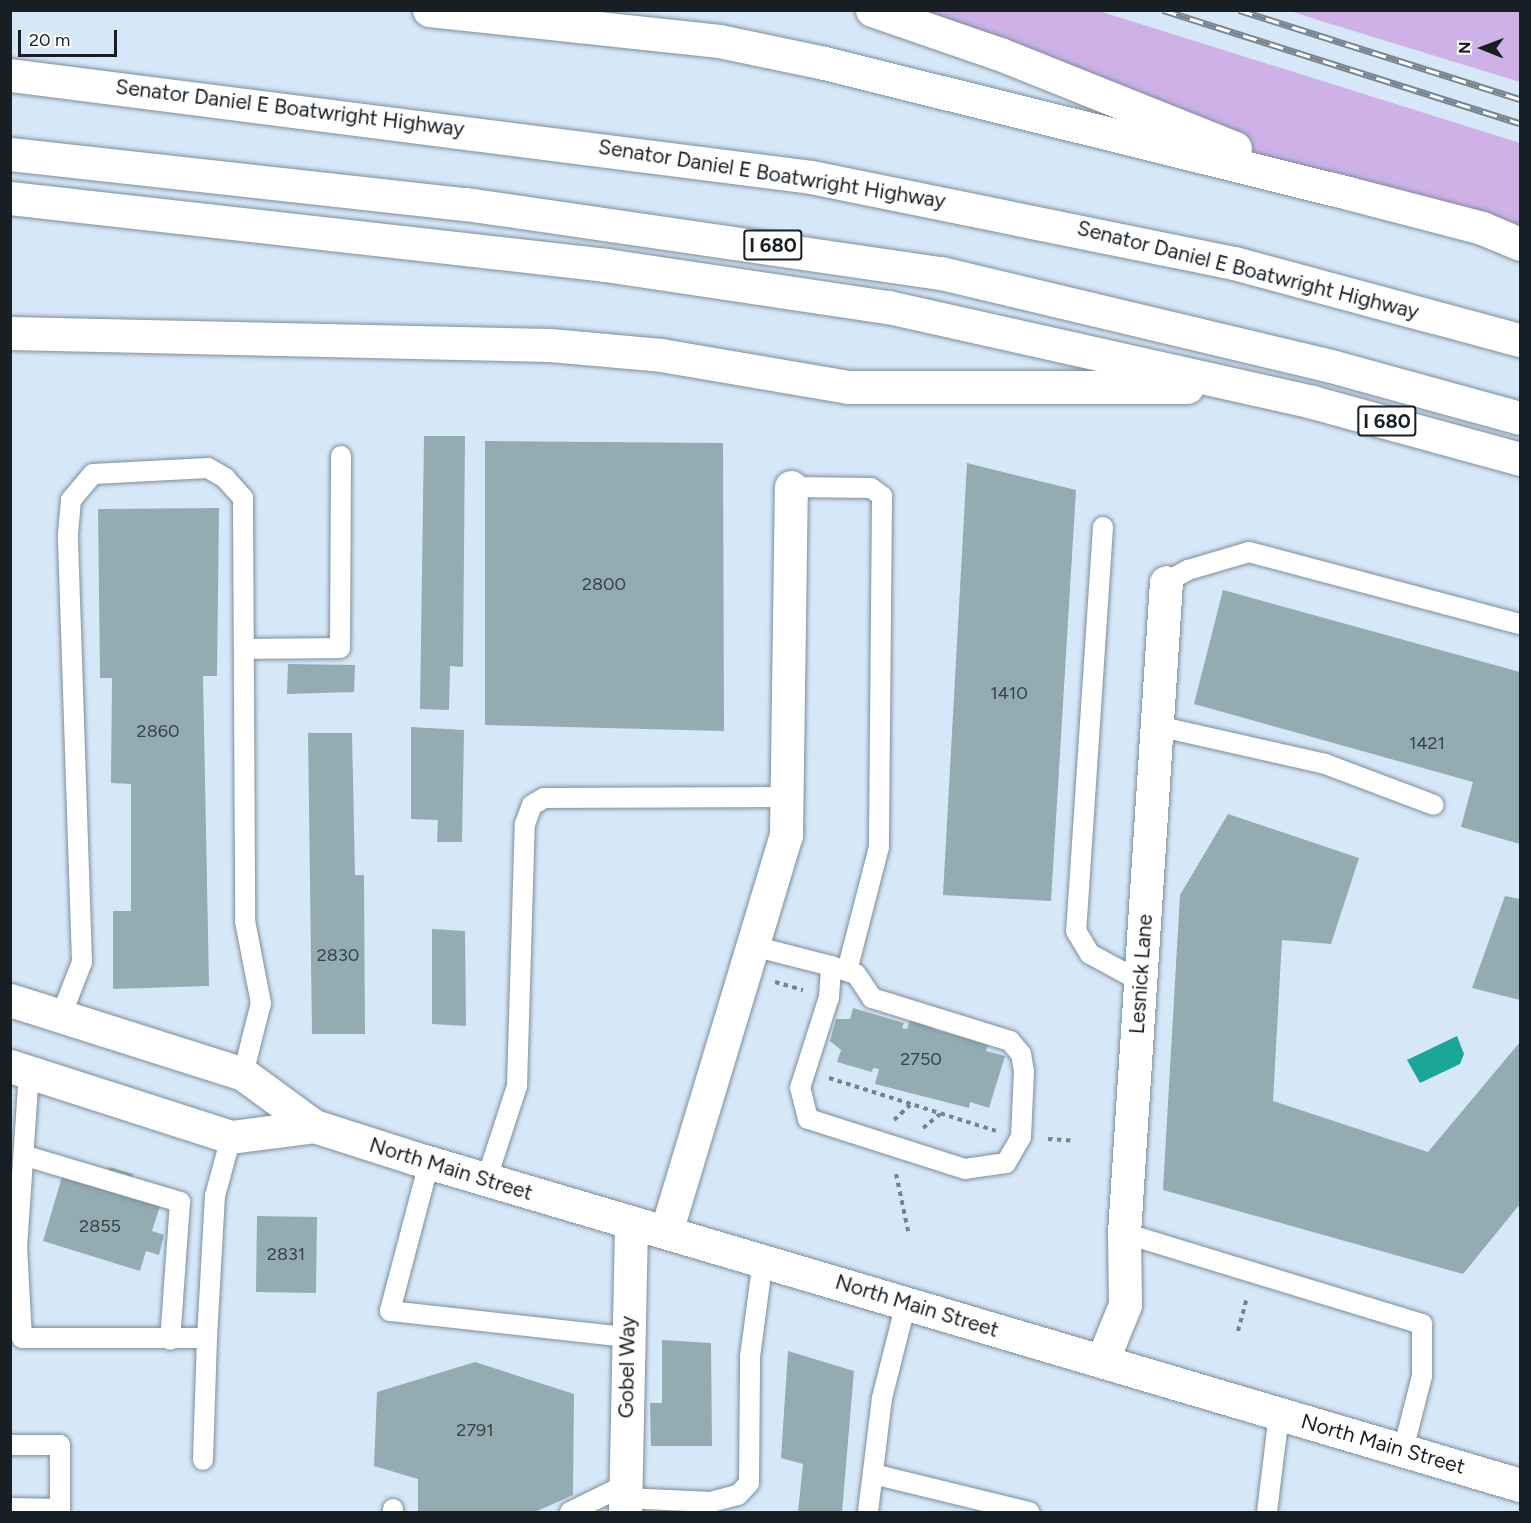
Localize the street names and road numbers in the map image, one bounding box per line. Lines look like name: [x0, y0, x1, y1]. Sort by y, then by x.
street label: Senator Daniel E Boatwright Highway: [114, 74, 466, 142]
street label: Senator Daniel E Boatwright Highway: [596, 134, 948, 214]
street label: Senator Daniel E Boatwright Highway: [1074, 215, 1422, 325]
road number: I 680: [743, 228, 803, 262]
road number: I 680: [1357, 404, 1417, 438]
street label: Lesnick Lane: [1124, 913, 1158, 1035]
street label: North Main Street: [366, 1132, 536, 1206]
street label: North Main Street: [832, 1269, 1002, 1343]
street label: Gobel Way: [614, 1315, 640, 1419]
street label: North Main Street: [1298, 1409, 1468, 1479]

